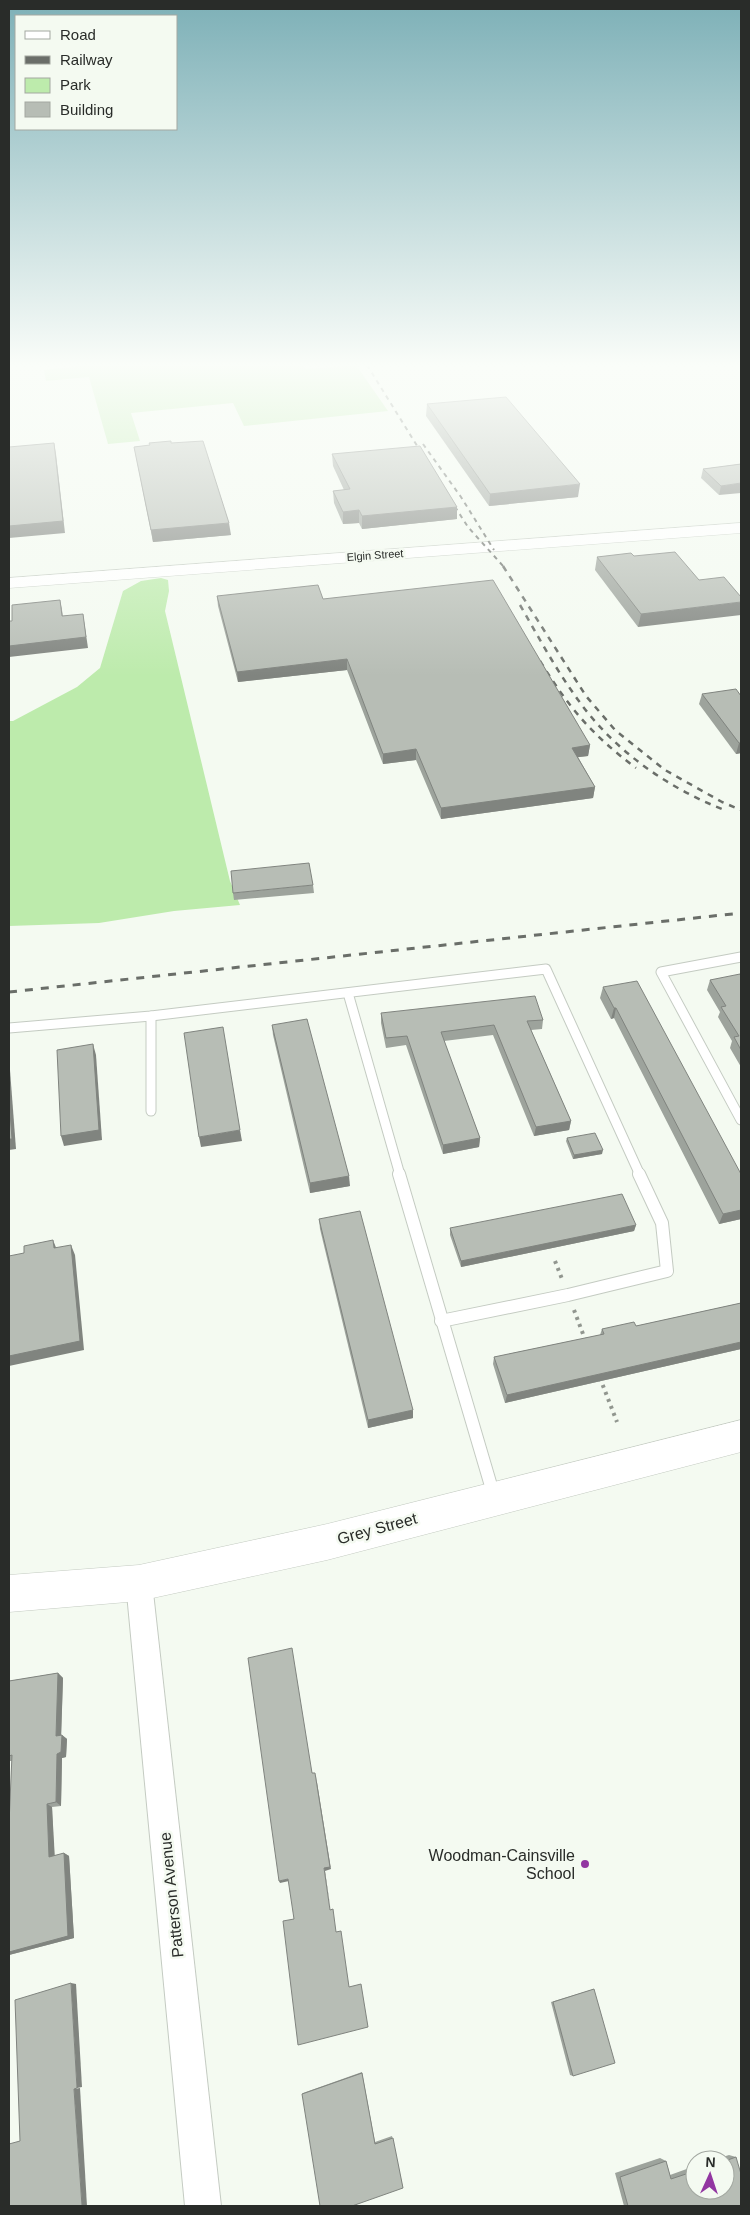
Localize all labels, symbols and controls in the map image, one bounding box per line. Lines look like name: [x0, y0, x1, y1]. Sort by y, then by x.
legend: [15, 15, 178, 130]
text: Road: [60, 26, 96, 43]
text: Railway: [60, 51, 113, 68]
text: Park: [60, 76, 91, 93]
text: Building: [60, 101, 113, 118]
street label: Elgin Street: [346, 547, 404, 563]
street label: Grey Street: [335, 1510, 419, 1547]
street label: Patterson Avenue: [156, 1831, 187, 1959]
place label: Woodman-Cainsville School: [429, 1847, 575, 1882]
marker: Woodman-Cainsville School: [579, 1858, 591, 1870]
north arrow: [685, 2150, 735, 2200]
text: N: [705, 2154, 716, 2170]

